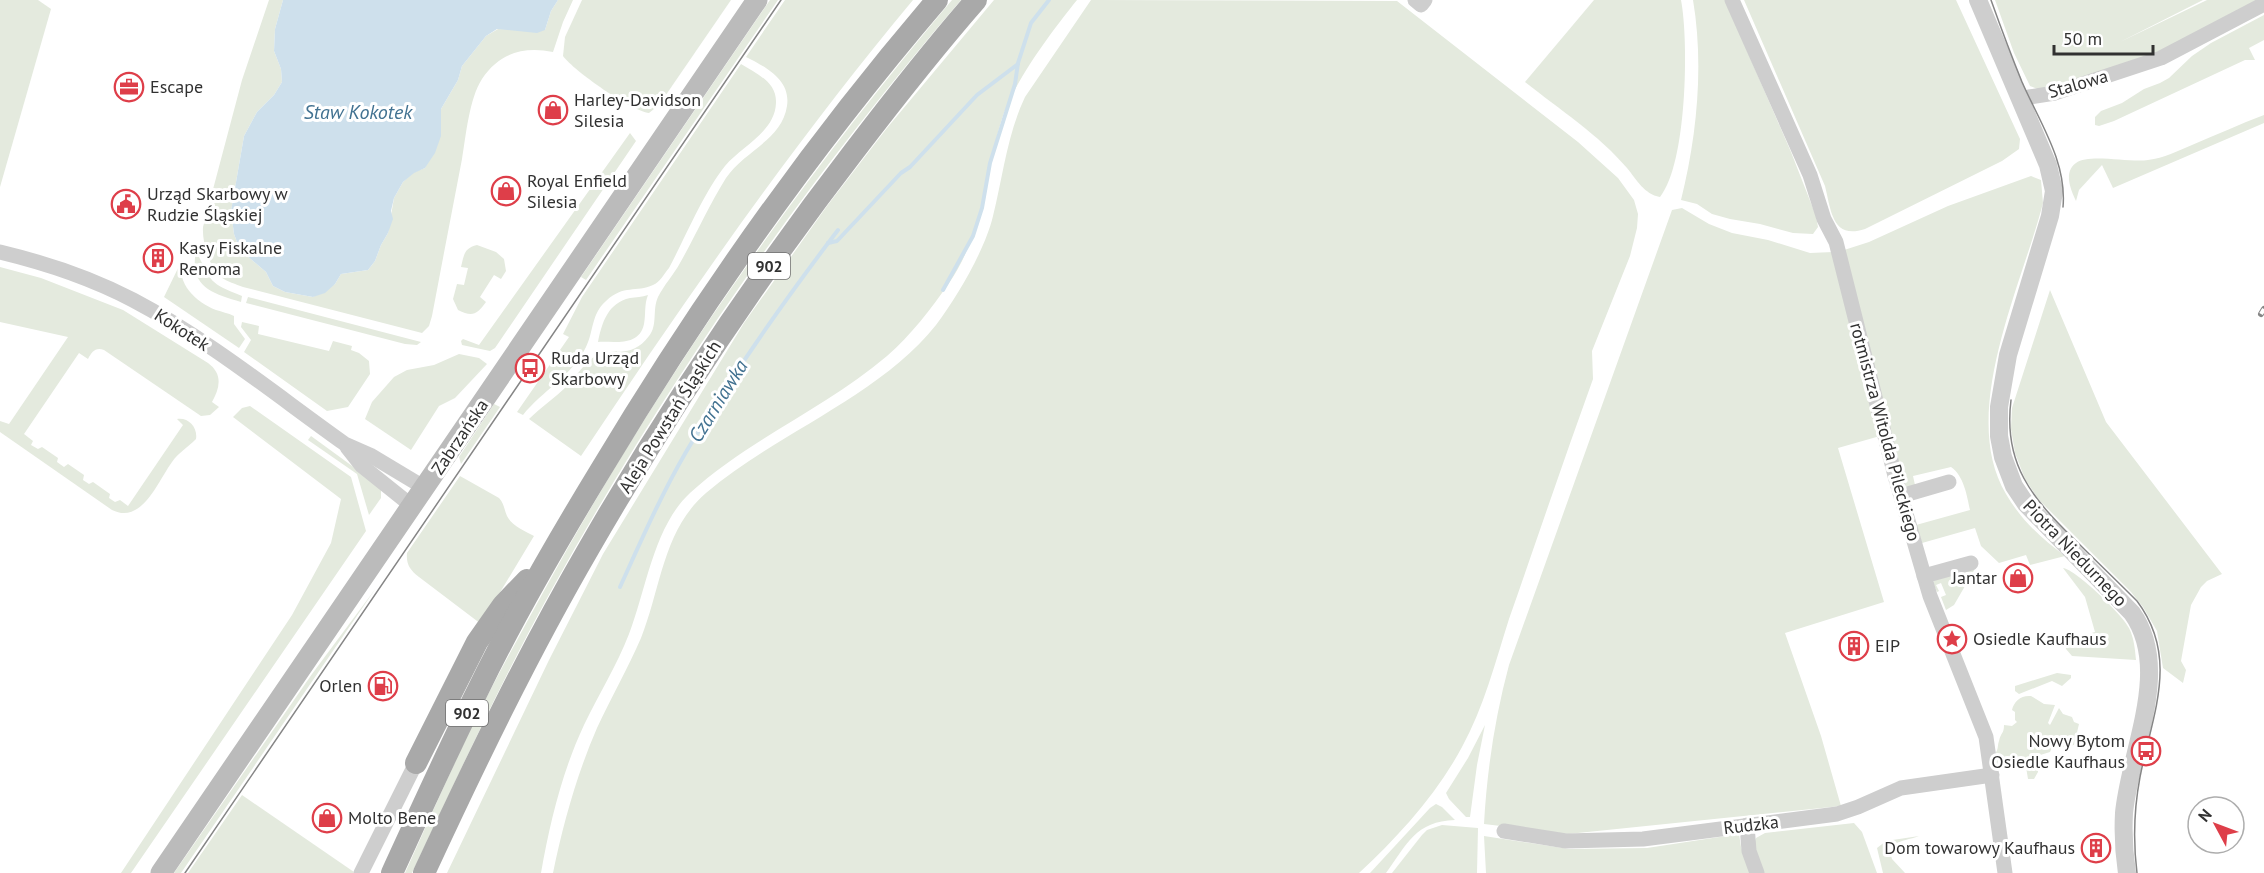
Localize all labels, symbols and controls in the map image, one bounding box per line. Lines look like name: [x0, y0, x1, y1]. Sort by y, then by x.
scale bar: [2054, 18, 2153, 56]
text: 50 m: [2063, 27, 2102, 50]
street label: Stalowa: [2045, 64, 2111, 103]
office icon: Escape: [113, 71, 145, 103]
place label: Escape: [150, 75, 203, 98]
place label: Harley-Davidson Silesia: [574, 88, 701, 132]
shop icon: Harley-Davidson Silesia: [537, 94, 569, 126]
water label: Staw Kokotek: [304, 99, 413, 125]
place label: Royal Enfield Silesia: [527, 169, 627, 213]
shop icon: Royal Enfield Silesia: [490, 175, 522, 207]
place label: Urząd Skarbowy w Rudzie Śląskiej: [147, 182, 289, 226]
public building icon: Urząd Skarbowy w Rudzie Śląskiej: [110, 188, 142, 220]
place label: Kasy Fiskalne Renoma: [179, 236, 282, 280]
building icon: Kasy Fiskalne Renoma: [142, 242, 174, 274]
road number: 902: [748, 253, 790, 279]
street label: Kokotek: [150, 303, 215, 356]
street label: rotmistrza Witolda Pileckiego: [1845, 320, 1926, 544]
street label: Aleja Powstań Śląskich: [613, 336, 726, 497]
place label: Ruda Urząd Skarbowy: [551, 346, 639, 390]
bus stop icon: Ruda Urząd Skarbowy: [514, 352, 546, 384]
water label: Czarniawka: [682, 355, 754, 447]
street label: Zabrzańska: [426, 395, 493, 479]
street label: Piotra Niedurnego: [2018, 494, 2132, 611]
shop icon: Jantar: [2002, 562, 2034, 594]
place label: Jantar: [1951, 566, 1997, 589]
place icon: Osiedle Kaufhaus: [1936, 623, 1968, 655]
place label: Osiedle Kaufhaus: [1973, 627, 2107, 650]
building icon: EIP: [1838, 630, 1870, 662]
place label: EIP: [1875, 634, 1900, 657]
fuel station icon: Orlen: [367, 670, 399, 702]
place label: Orlen: [319, 674, 362, 697]
road number: 902: [446, 700, 488, 726]
place label: Nowy Bytom Osiedle Kaufhaus: [1991, 729, 2125, 773]
bus stop icon: Nowy Bytom Osiedle Kaufhaus: [2130, 735, 2162, 767]
north arrow: [2186, 795, 2246, 855]
shop icon: Molto Bene: [311, 802, 343, 834]
text: N: [2194, 805, 2216, 826]
place label: Molto Bene: [348, 806, 436, 829]
street label: Rudzka: [1722, 810, 1780, 839]
building icon: Dom towarowy Kaufhaus: [2080, 832, 2112, 864]
place label: Dom towarowy Kaufhaus: [1884, 836, 2075, 859]

